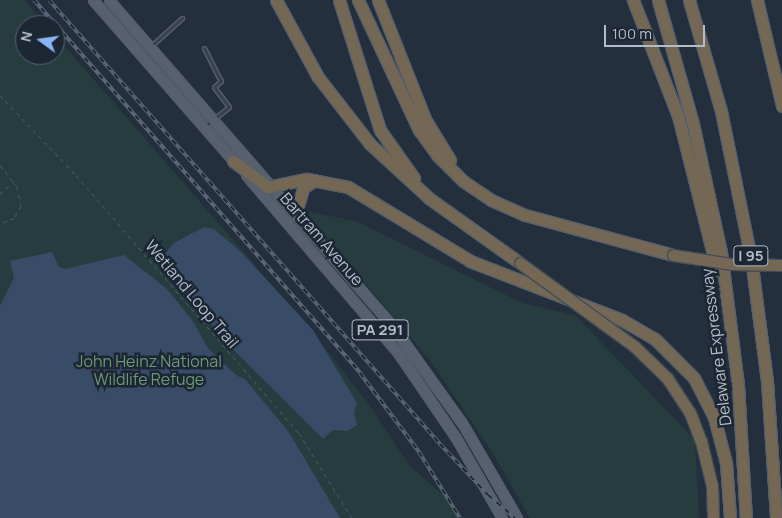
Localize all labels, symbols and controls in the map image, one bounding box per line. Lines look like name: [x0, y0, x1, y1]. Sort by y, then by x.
north arrow: [15, 15, 65, 65]
scale bar: [607, 15, 708, 47]
text: 100 m: [612, 23, 652, 44]
text: N: [15, 29, 36, 44]
street label: Bartram Avenue: [276, 189, 368, 289]
street label: Wetland Loop Trail: [141, 236, 243, 352]
road number: I 95: [732, 244, 770, 268]
street label: Delaware Expressway: [697, 267, 735, 427]
road number: PA 291: [351, 318, 409, 342]
park label: John Heinz National Wildlife Refuge: [76, 351, 222, 389]

